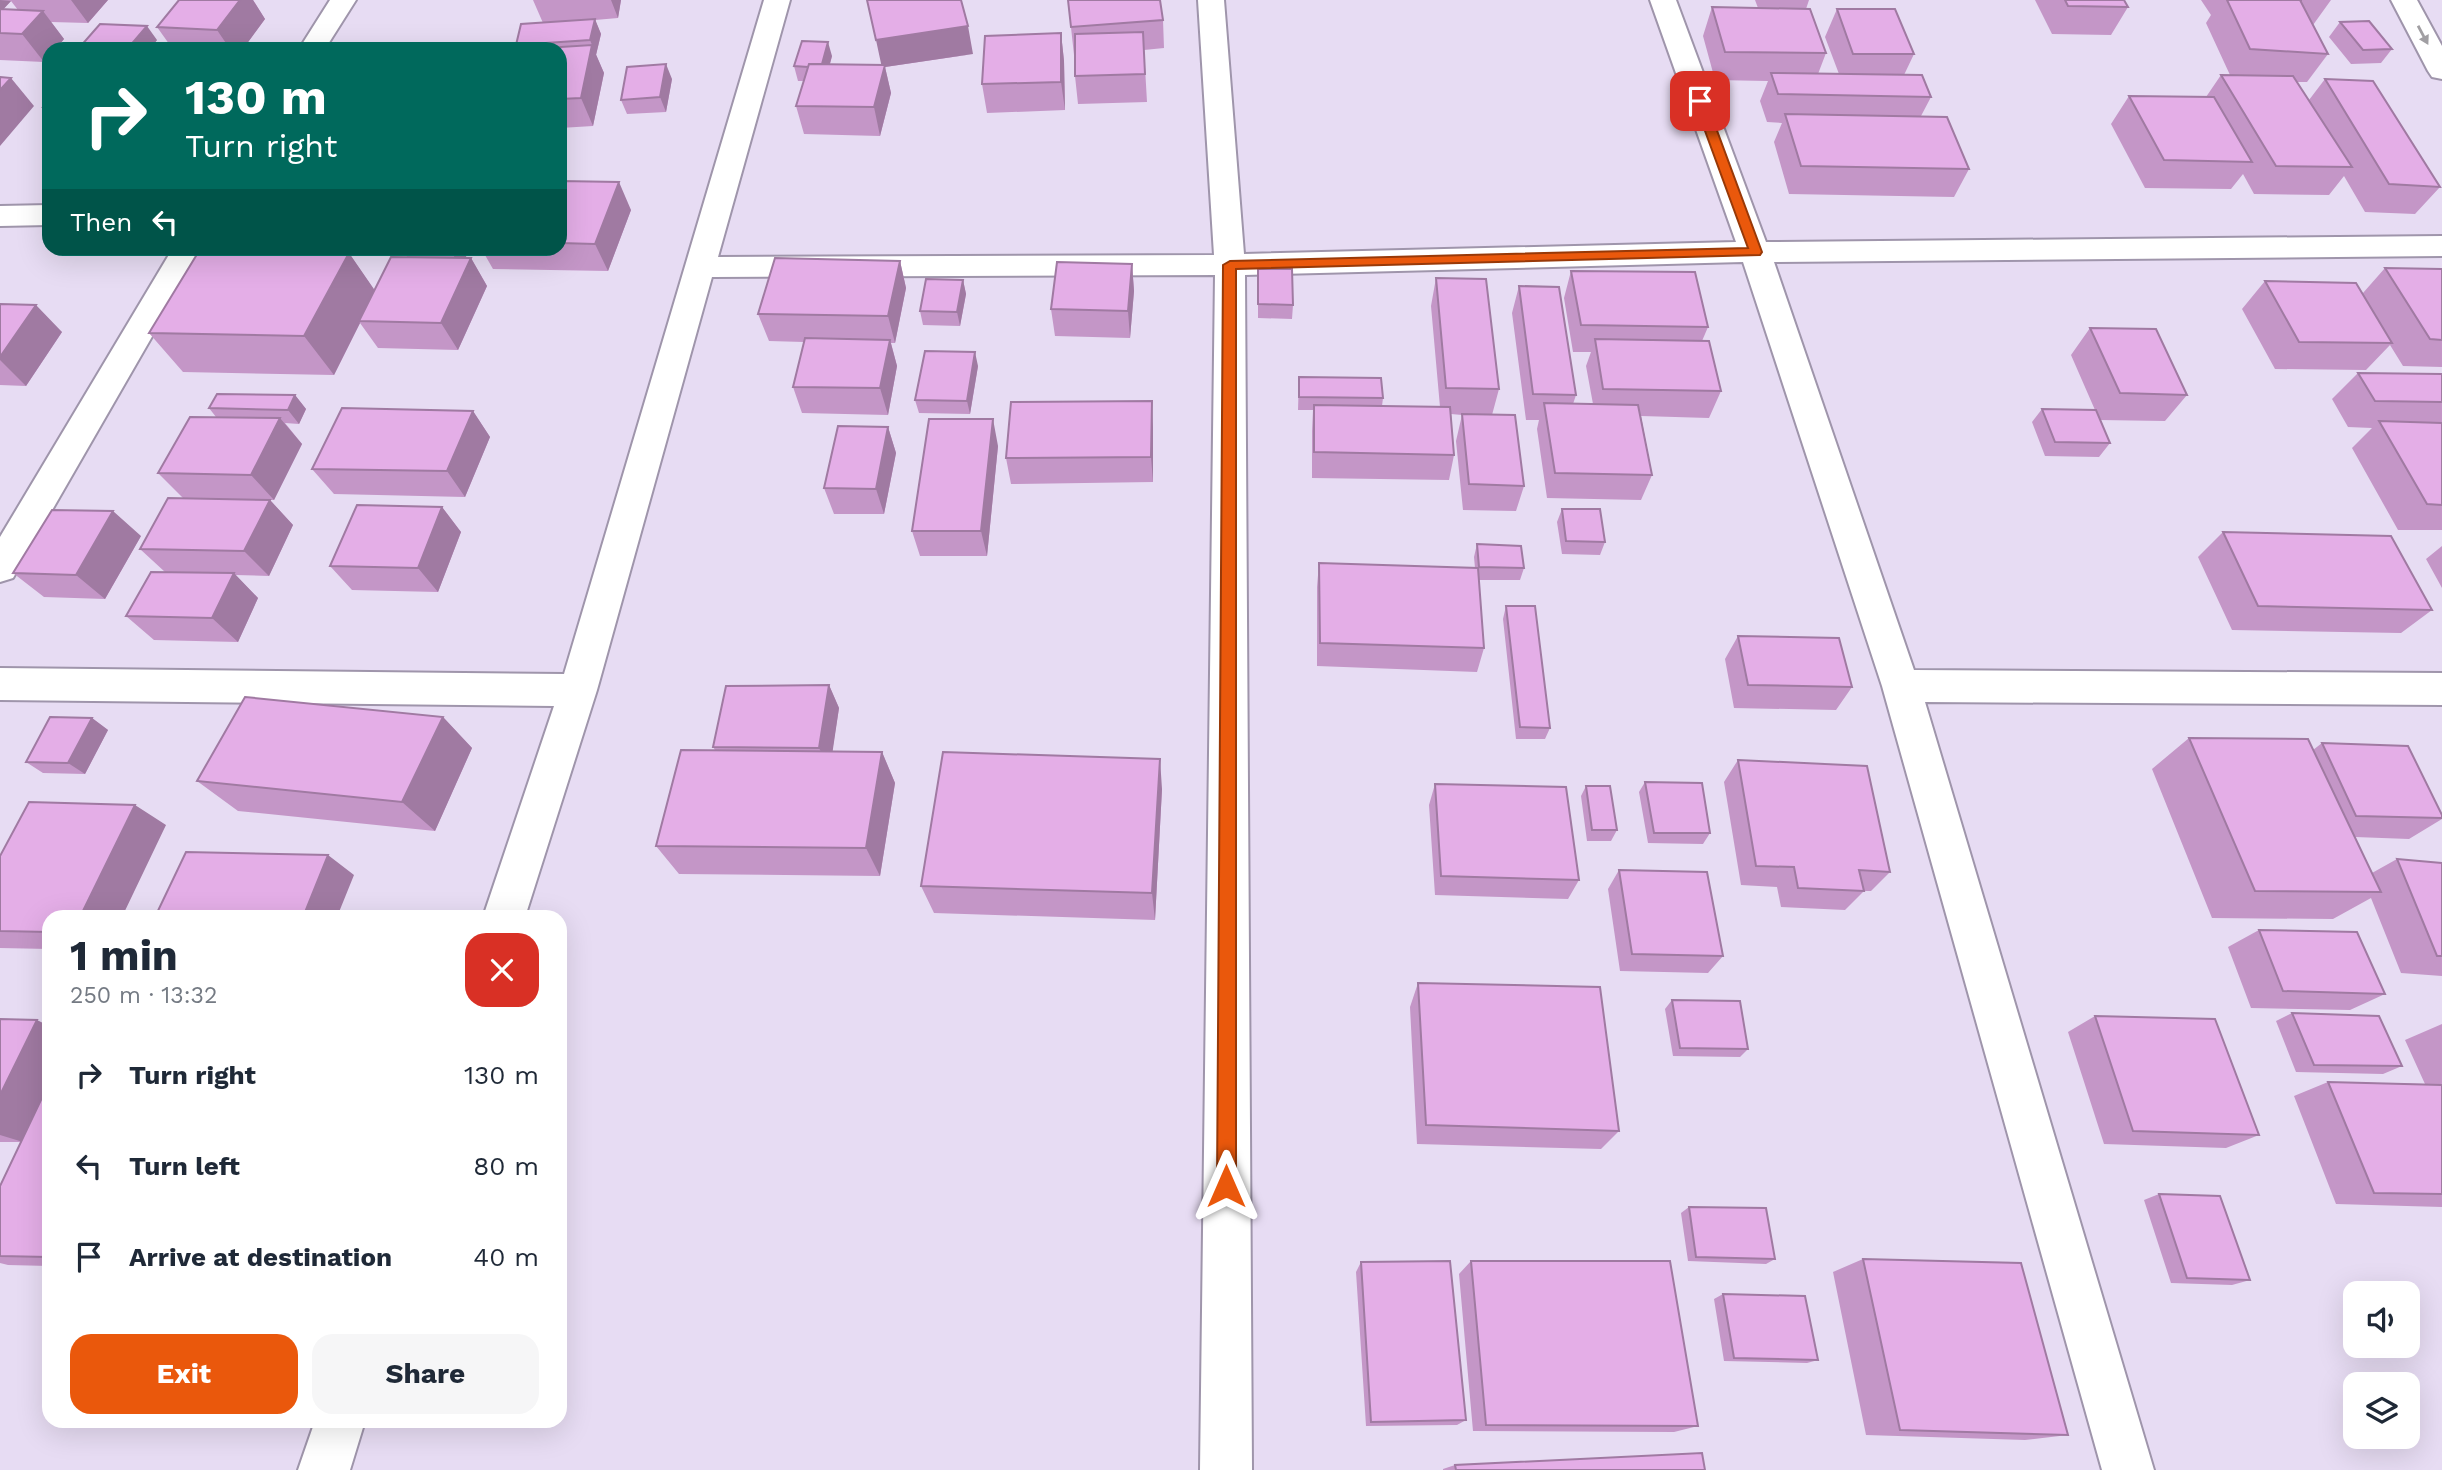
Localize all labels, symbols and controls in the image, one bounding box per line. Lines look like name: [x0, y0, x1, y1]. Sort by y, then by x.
one-way arrow: [2417, 26, 2429, 46]
text: 130 m: [185, 68, 327, 126]
icon: right: [70, 70, 161, 161]
pin: [1670, 71, 1730, 131]
icon: arrive: [1681, 82, 1719, 120]
text: Turn right: [185, 127, 337, 165]
icon: left: [146, 203, 184, 241]
text: Then: [70, 207, 132, 237]
text: 1 min: [70, 931, 178, 980]
button: close: [465, 933, 539, 1007]
text: 250 m · 13:32: [70, 982, 217, 1009]
icon: right: [70, 1056, 108, 1094]
text: Turn right: [129, 1060, 256, 1090]
text: 130 m: [464, 1060, 539, 1090]
icon: left: [70, 1147, 108, 1185]
position arrow: [1189, 1149, 1263, 1223]
text: Turn left: [129, 1151, 240, 1181]
text: 80 m: [473, 1151, 539, 1181]
icon: arrive: [70, 1238, 108, 1276]
text: Arrive at destination: [129, 1242, 392, 1272]
text: 40 m: [473, 1242, 539, 1272]
map controls: [2343, 1281, 2420, 1449]
button: sound: [2343, 1281, 2420, 1358]
button: Exit: [70, 1334, 298, 1414]
button: Share: [312, 1334, 539, 1414]
button: layers: [2343, 1372, 2420, 1449]

